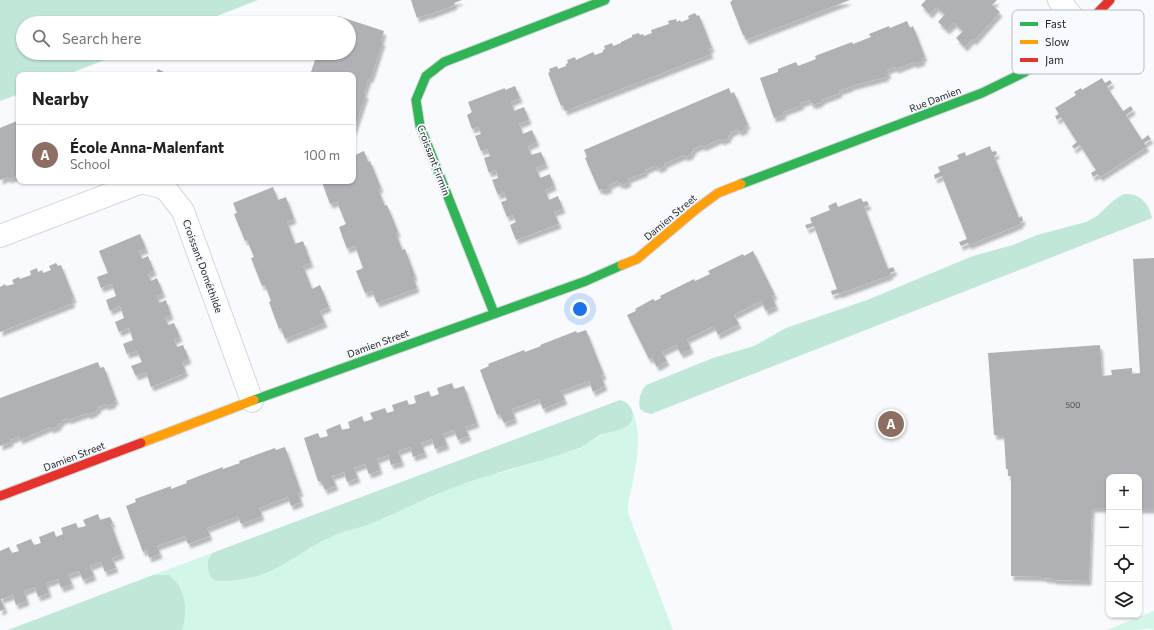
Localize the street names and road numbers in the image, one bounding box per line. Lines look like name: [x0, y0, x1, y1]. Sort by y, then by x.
street label: Rue Damien: [907, 84, 963, 114]
street label: Croissant Firmin: [415, 123, 453, 197]
street label: Damien Street: [641, 191, 699, 243]
street label: Croissant Dométhilde: [181, 218, 225, 314]
street label: Damien Street: [345, 326, 411, 360]
street label: Damien Street: [41, 439, 107, 473]

